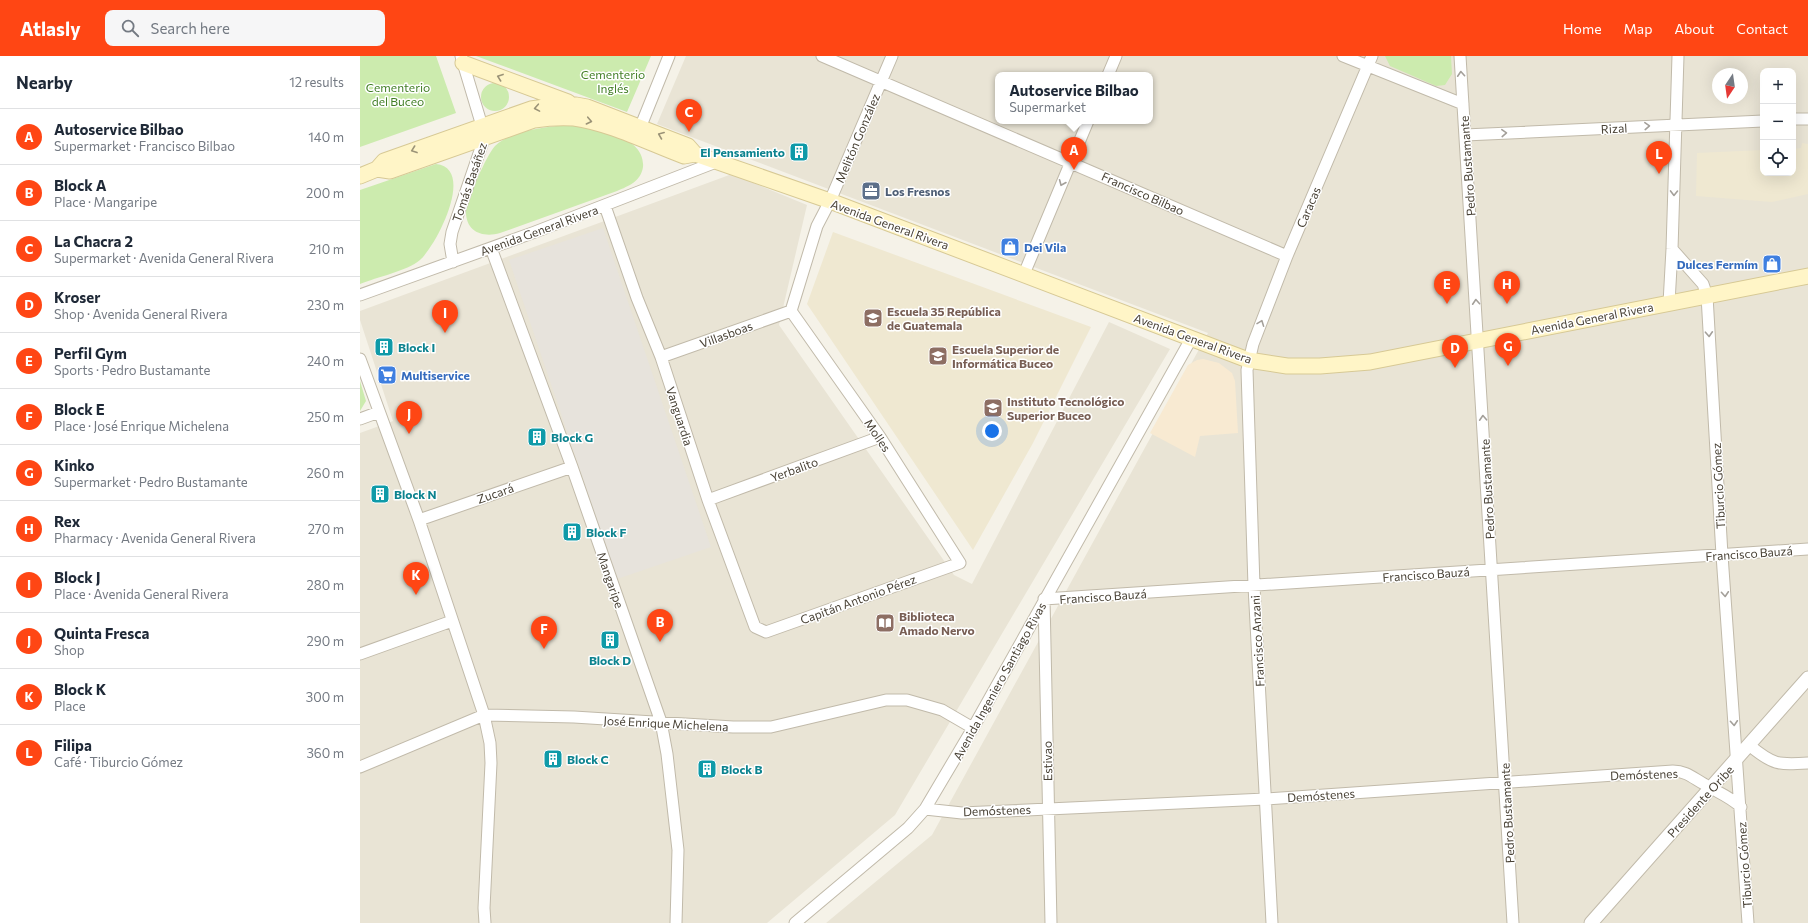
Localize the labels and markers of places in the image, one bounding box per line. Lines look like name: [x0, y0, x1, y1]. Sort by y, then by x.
pin: C: [676, 99, 702, 132]
pin: A: [1061, 137, 1087, 170]
building icon: El Pensamiento: [788, 141, 810, 163]
pin: L: [1646, 141, 1672, 174]
place label: El Pensamiento: [700, 145, 785, 159]
office icon: Los Fresnos: [860, 180, 882, 202]
place label: Los Fresnos: [885, 184, 950, 198]
shop icon: Dei Vila: [999, 236, 1021, 258]
place label: Dei Vila: [1024, 240, 1066, 254]
shop icon: Dulces Fermím: [1761, 253, 1783, 275]
place label: Dulces Fermím: [1677, 257, 1758, 271]
pin: E: [1434, 271, 1460, 304]
pin: H: [1494, 271, 1520, 304]
pin: I: [432, 300, 458, 333]
place label: Escuela 35 República de Guatemala: [887, 304, 1001, 332]
school or university icon: Escuela 35 República de Guatemala: [862, 307, 884, 329]
pin: G: [1495, 333, 1521, 366]
pin: D: [1442, 335, 1468, 368]
building icon: Block I: [373, 336, 395, 358]
place label: Block I: [398, 340, 435, 354]
place label: Escuela Superior de Informática Buceo: [952, 342, 1059, 370]
school or university icon: Escuela Superior de Informática Buceo: [927, 345, 949, 367]
supermarket icon: Multiservice: [376, 364, 398, 386]
place label: Multiservice: [401, 368, 470, 382]
place label: Instituto Tecnológico Superior Buceo: [1007, 394, 1125, 422]
school or university icon: Instituto Tecnológico Superior Buceo: [982, 397, 1004, 419]
pin: J: [396, 401, 422, 434]
building icon: Block G: [526, 426, 548, 448]
place label: Block G: [551, 430, 593, 444]
building icon: Block N: [369, 483, 391, 505]
place label: Block N: [394, 487, 436, 501]
building icon: Block F: [561, 521, 583, 543]
place label: Block F: [586, 525, 626, 539]
pin: K: [403, 562, 429, 595]
pin: B: [647, 609, 673, 642]
place label: Biblioteca Amado Nervo: [899, 609, 975, 637]
library icon: Biblioteca Amado Nervo: [874, 612, 896, 634]
pin: F: [531, 616, 557, 649]
building icon: Block D: [599, 629, 621, 651]
place label: Block D: [589, 653, 631, 667]
building icon: Block C: [542, 748, 564, 770]
place label: Block C: [567, 752, 609, 766]
building icon: Block B: [696, 758, 718, 780]
place label: Block B: [721, 762, 762, 776]

